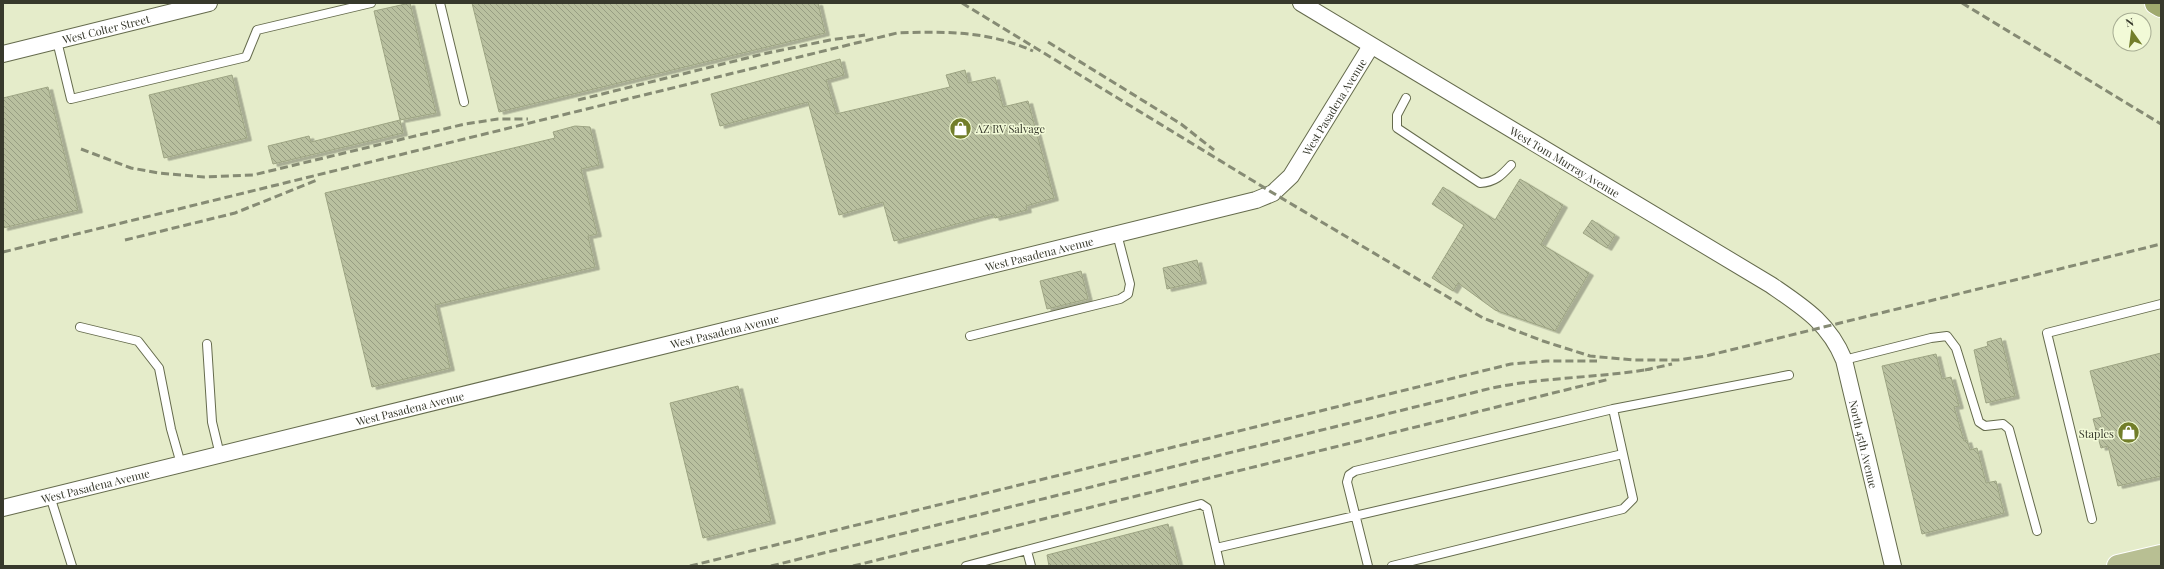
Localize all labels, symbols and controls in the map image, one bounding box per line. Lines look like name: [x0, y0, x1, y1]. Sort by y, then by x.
street label: West Colter Street: [60, 10, 151, 47]
north arrow: [2112, 12, 2152, 52]
text: N: [2124, 14, 2135, 30]
street label: West Pasadena Avenue: [1298, 55, 1369, 159]
shop icon: AZ RV Salvage: [948, 115, 974, 141]
place label: AZ RV Salvage: [975, 121, 1045, 136]
street label: West Tom Murray Avenue: [1506, 122, 1623, 201]
street label: West Pasadena Avenue: [982, 233, 1095, 274]
street label: West Pasadena Avenue: [668, 310, 781, 351]
street label: West Pasadena Avenue: [353, 387, 466, 429]
street label: North 45th Avenue: [1846, 398, 1882, 490]
shop icon: Staples: [2116, 420, 2142, 446]
place label: Staples: [2079, 426, 2114, 441]
street label: West Pasadena Avenue: [39, 465, 151, 506]

